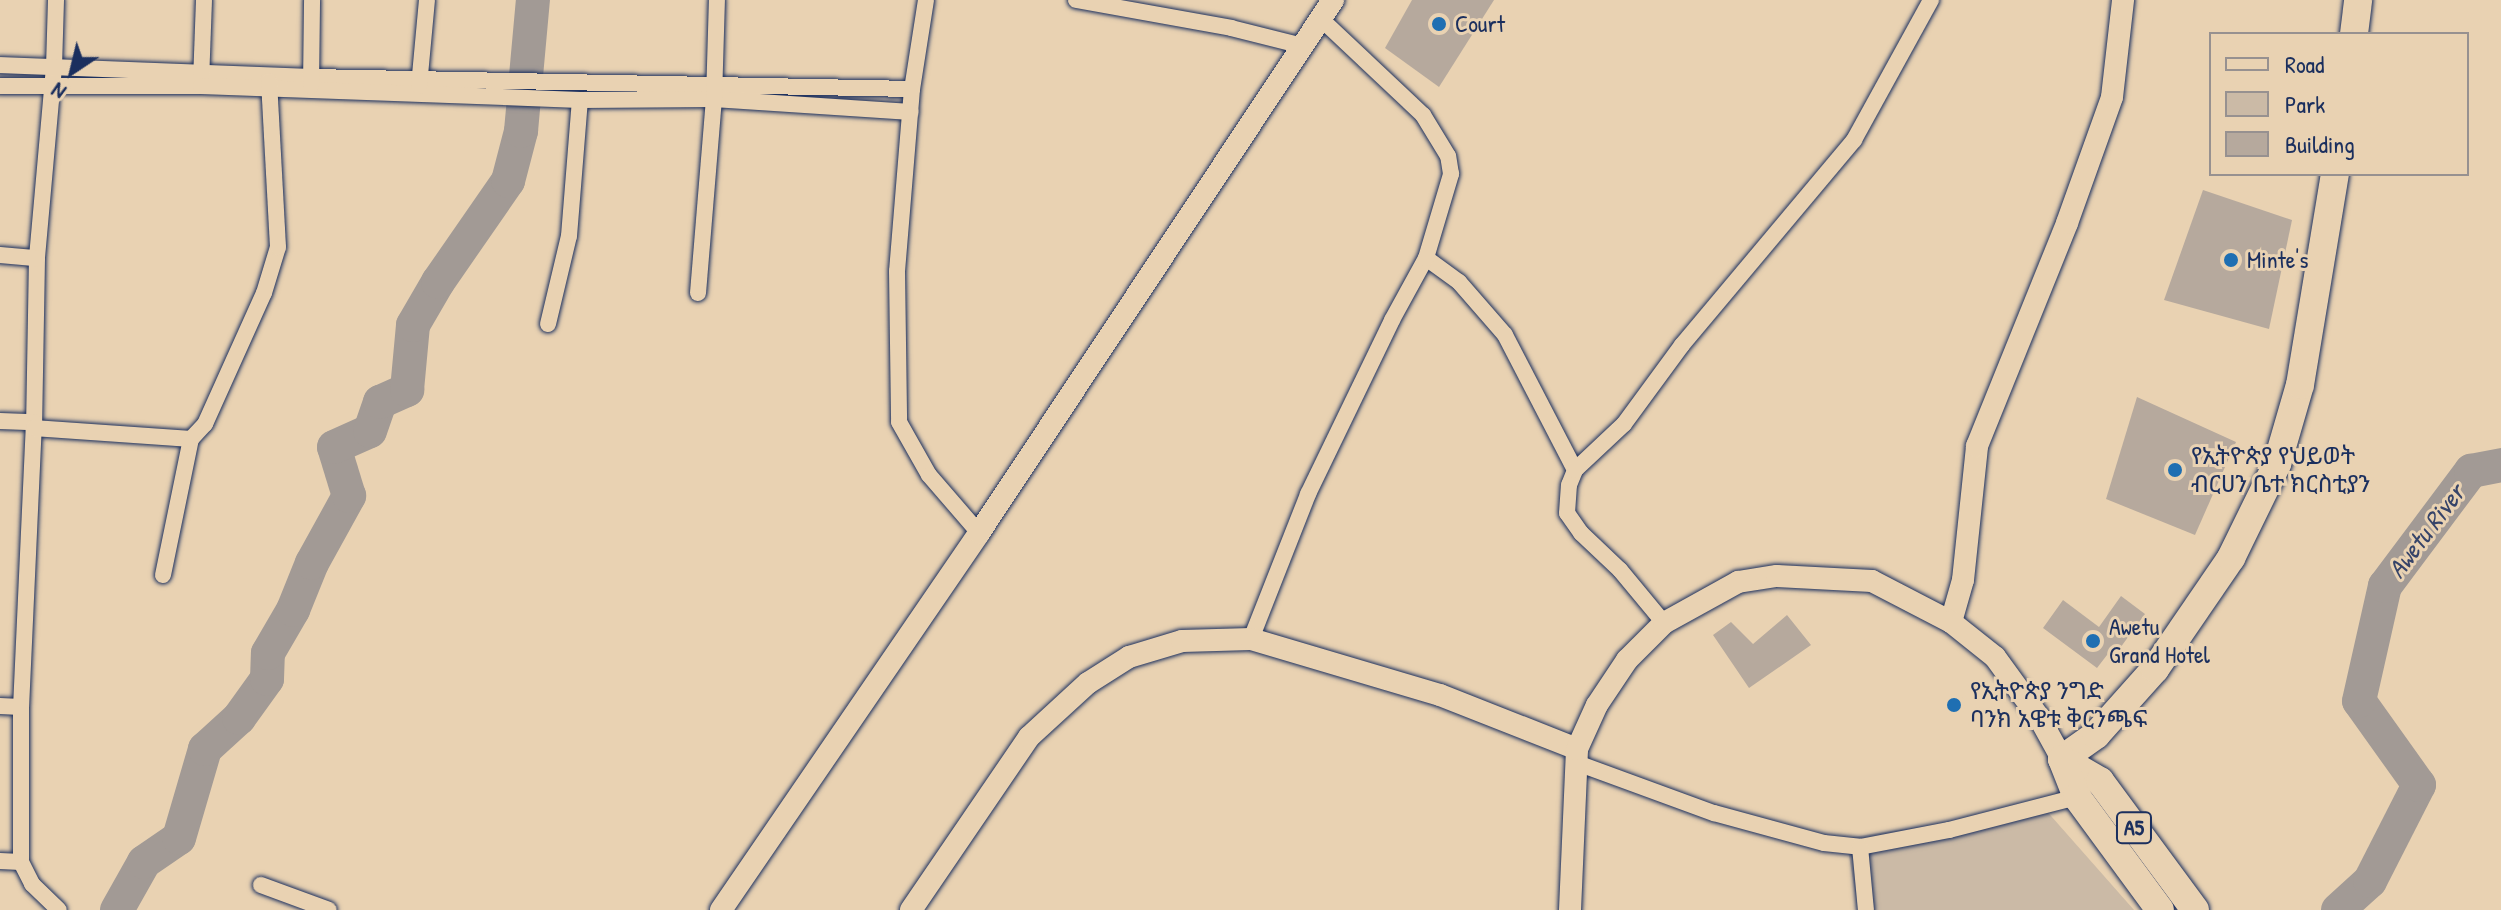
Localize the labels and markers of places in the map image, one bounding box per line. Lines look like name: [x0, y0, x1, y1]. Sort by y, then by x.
place label: Court: [1455, 10, 1505, 38]
marker: Court: [1430, 15, 1448, 33]
place label: Minte's: [2247, 246, 2308, 274]
marker: Minte's: [2222, 251, 2240, 269]
place label: የኢትዮጵያ የህይወት ብርሀን ቤተ ክርስቲያን: [2191, 442, 2370, 498]
marker: የኢትዮጵያ የህይወት ብርሀን ቤተ ክርስቲያን: [2166, 461, 2184, 479]
place label: Awetu Grand Hotel: [2109, 613, 2210, 669]
marker: Awetu Grand Hotel: [2084, 632, 2102, 650]
place label: የኢትዮጵያ ንግድ ባንክ አዌቱ ቅርንጫፍ: [1970, 677, 2147, 733]
marker: የኢትዮጵያ ንግድ ባንክ አዌቱ ቅርንጫፍ: [1945, 696, 1963, 714]

